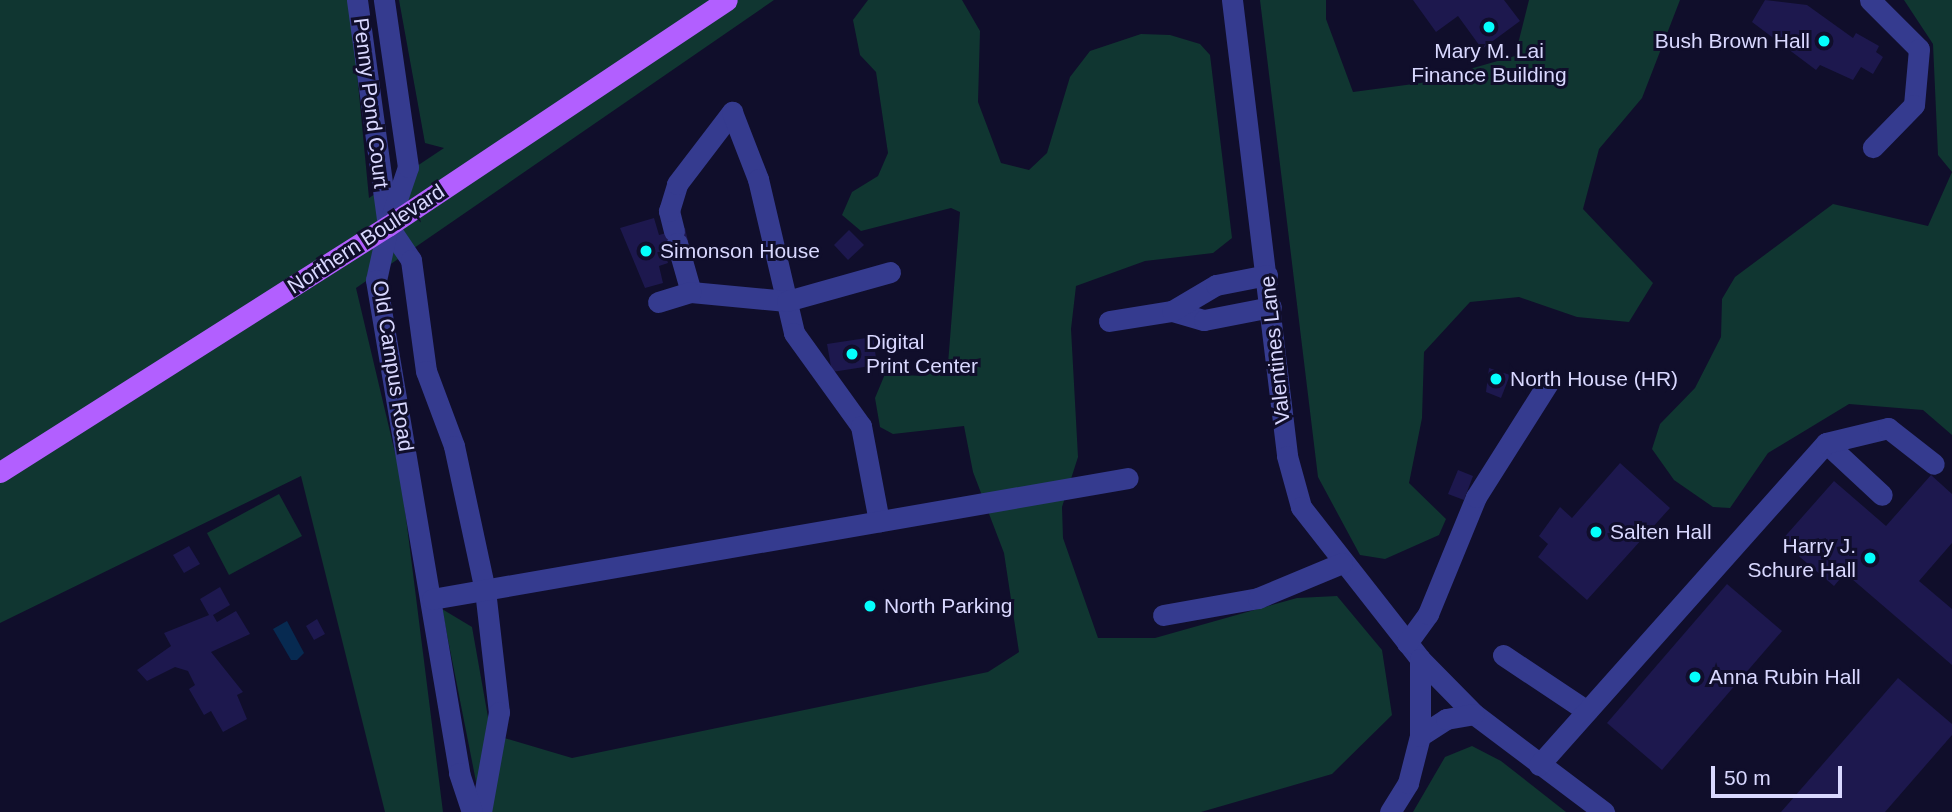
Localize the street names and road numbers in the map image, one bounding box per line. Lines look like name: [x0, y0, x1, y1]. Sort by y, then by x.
street label: Penny Pond Court: [348, 16, 394, 190]
street label: Northern Boulevard: [283, 179, 449, 299]
street label: Valentines Lane: [1255, 275, 1295, 425]
street label: Old Campus Road: [367, 279, 419, 453]

